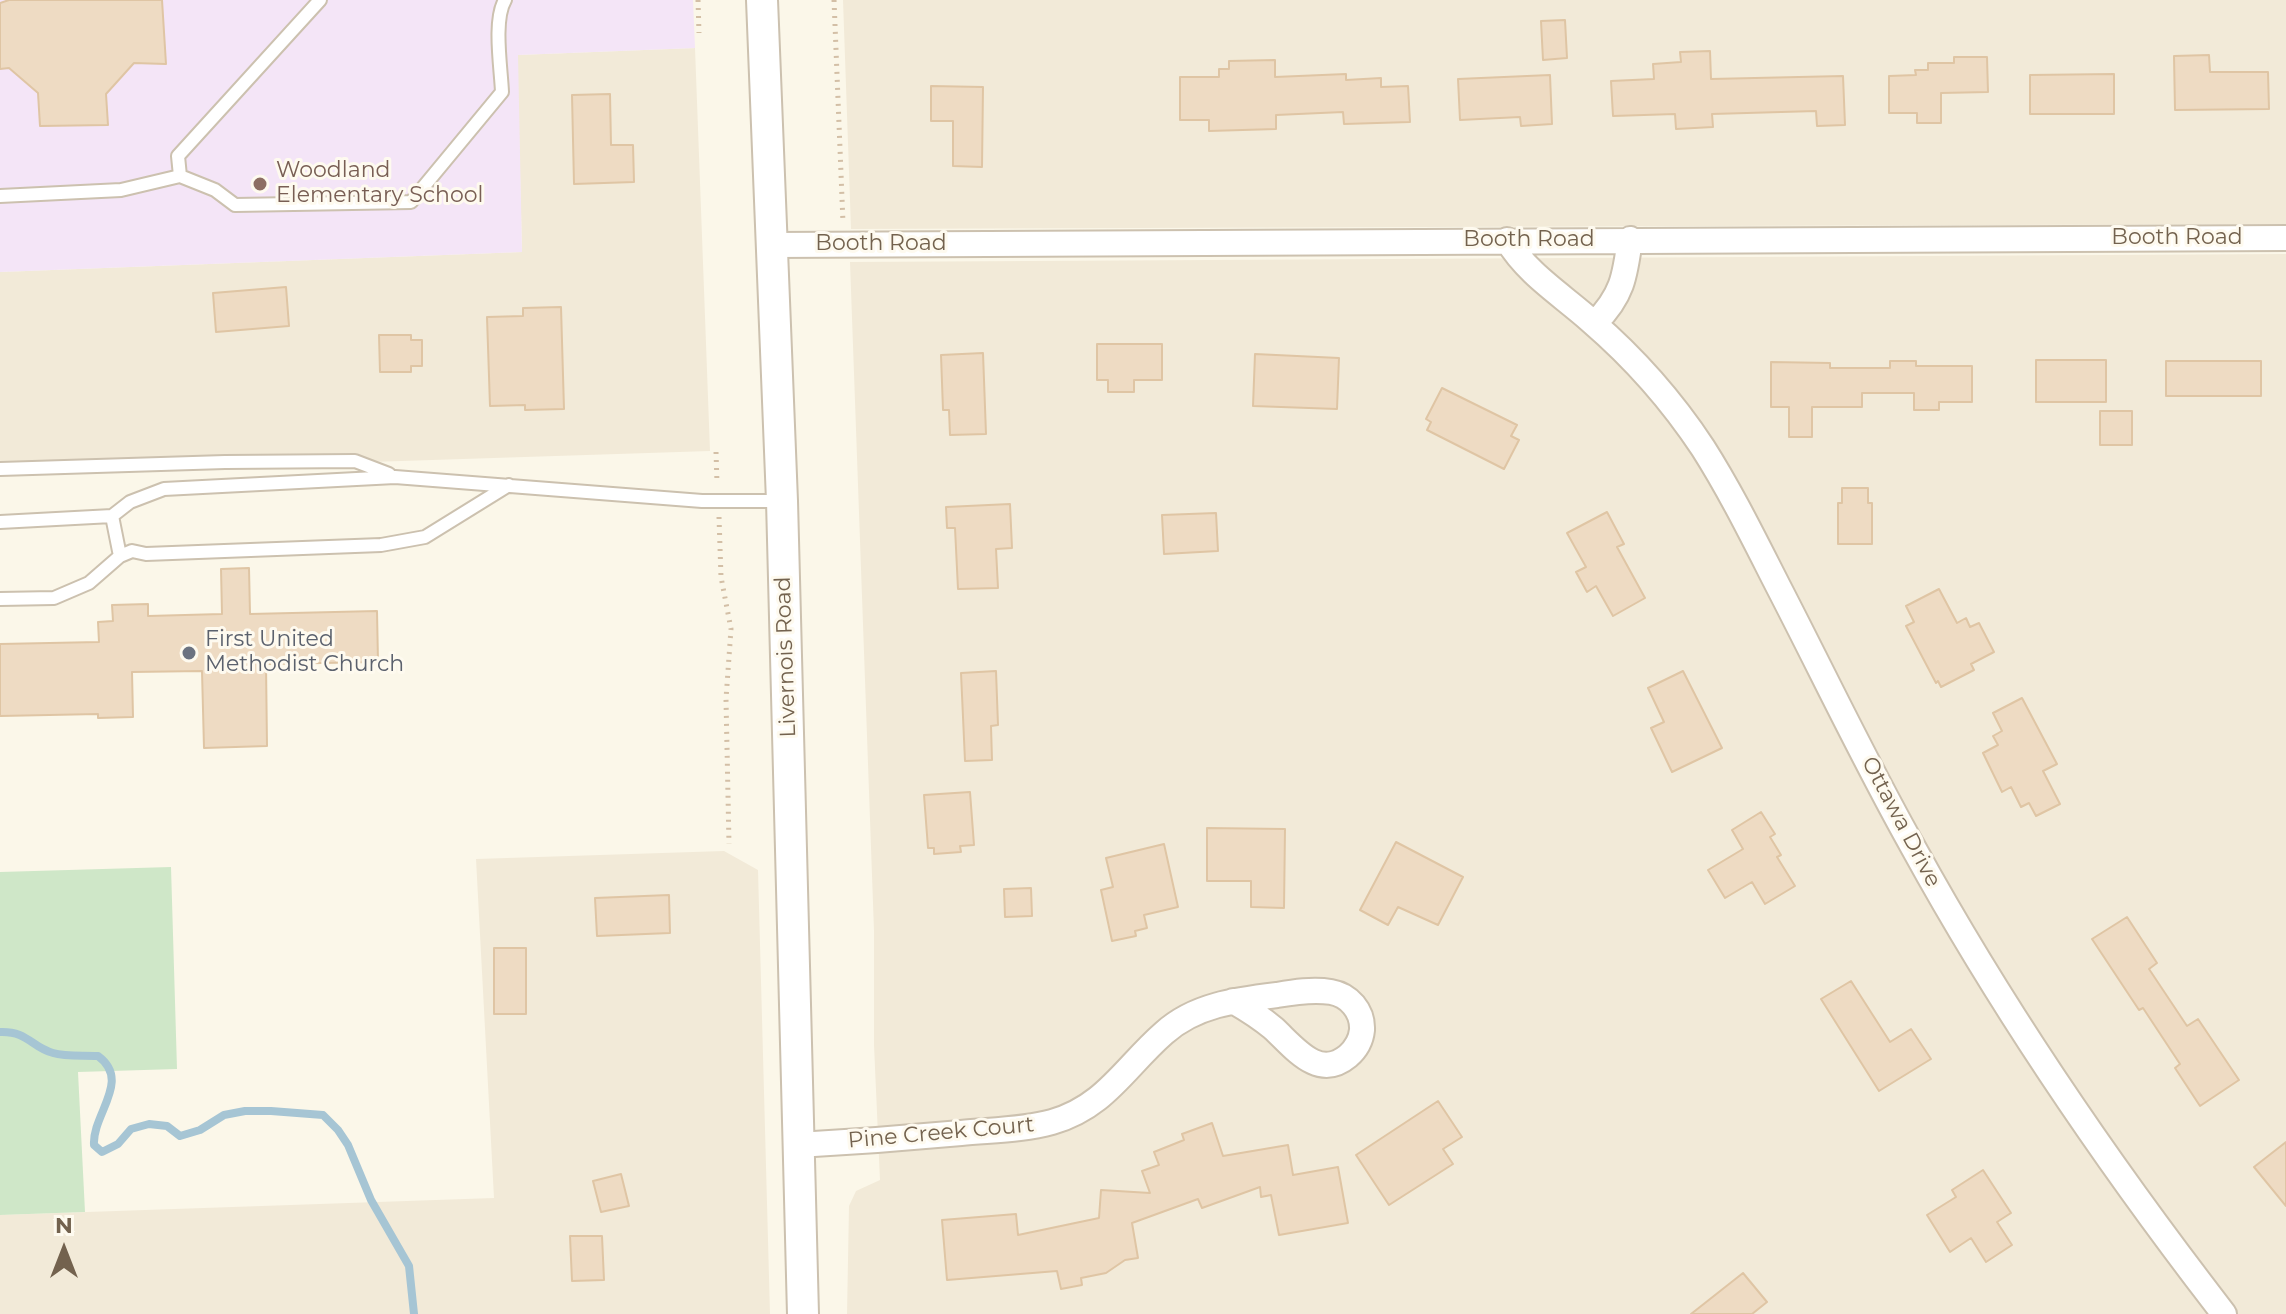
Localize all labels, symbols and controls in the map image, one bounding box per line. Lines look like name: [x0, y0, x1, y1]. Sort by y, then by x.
place label: Woodland Elementary School: [276, 158, 483, 210]
marker: Woodland Elementary School: [251, 175, 269, 193]
street label: Booth Road: [2111, 225, 2243, 251]
street label: Booth Road: [1463, 227, 1595, 253]
street label: Booth Road: [815, 231, 947, 257]
street label: Livernois Road: [770, 576, 802, 738]
place label: First United Methodist Church: [205, 627, 404, 678]
marker: First United Methodist Church: [180, 644, 198, 662]
street label: Ottawa Drive: [1856, 752, 1946, 892]
street label: Pine Creek Court: [847, 1112, 1035, 1154]
north arrow: [24, 1210, 104, 1290]
text: N: [55, 1212, 73, 1239]

